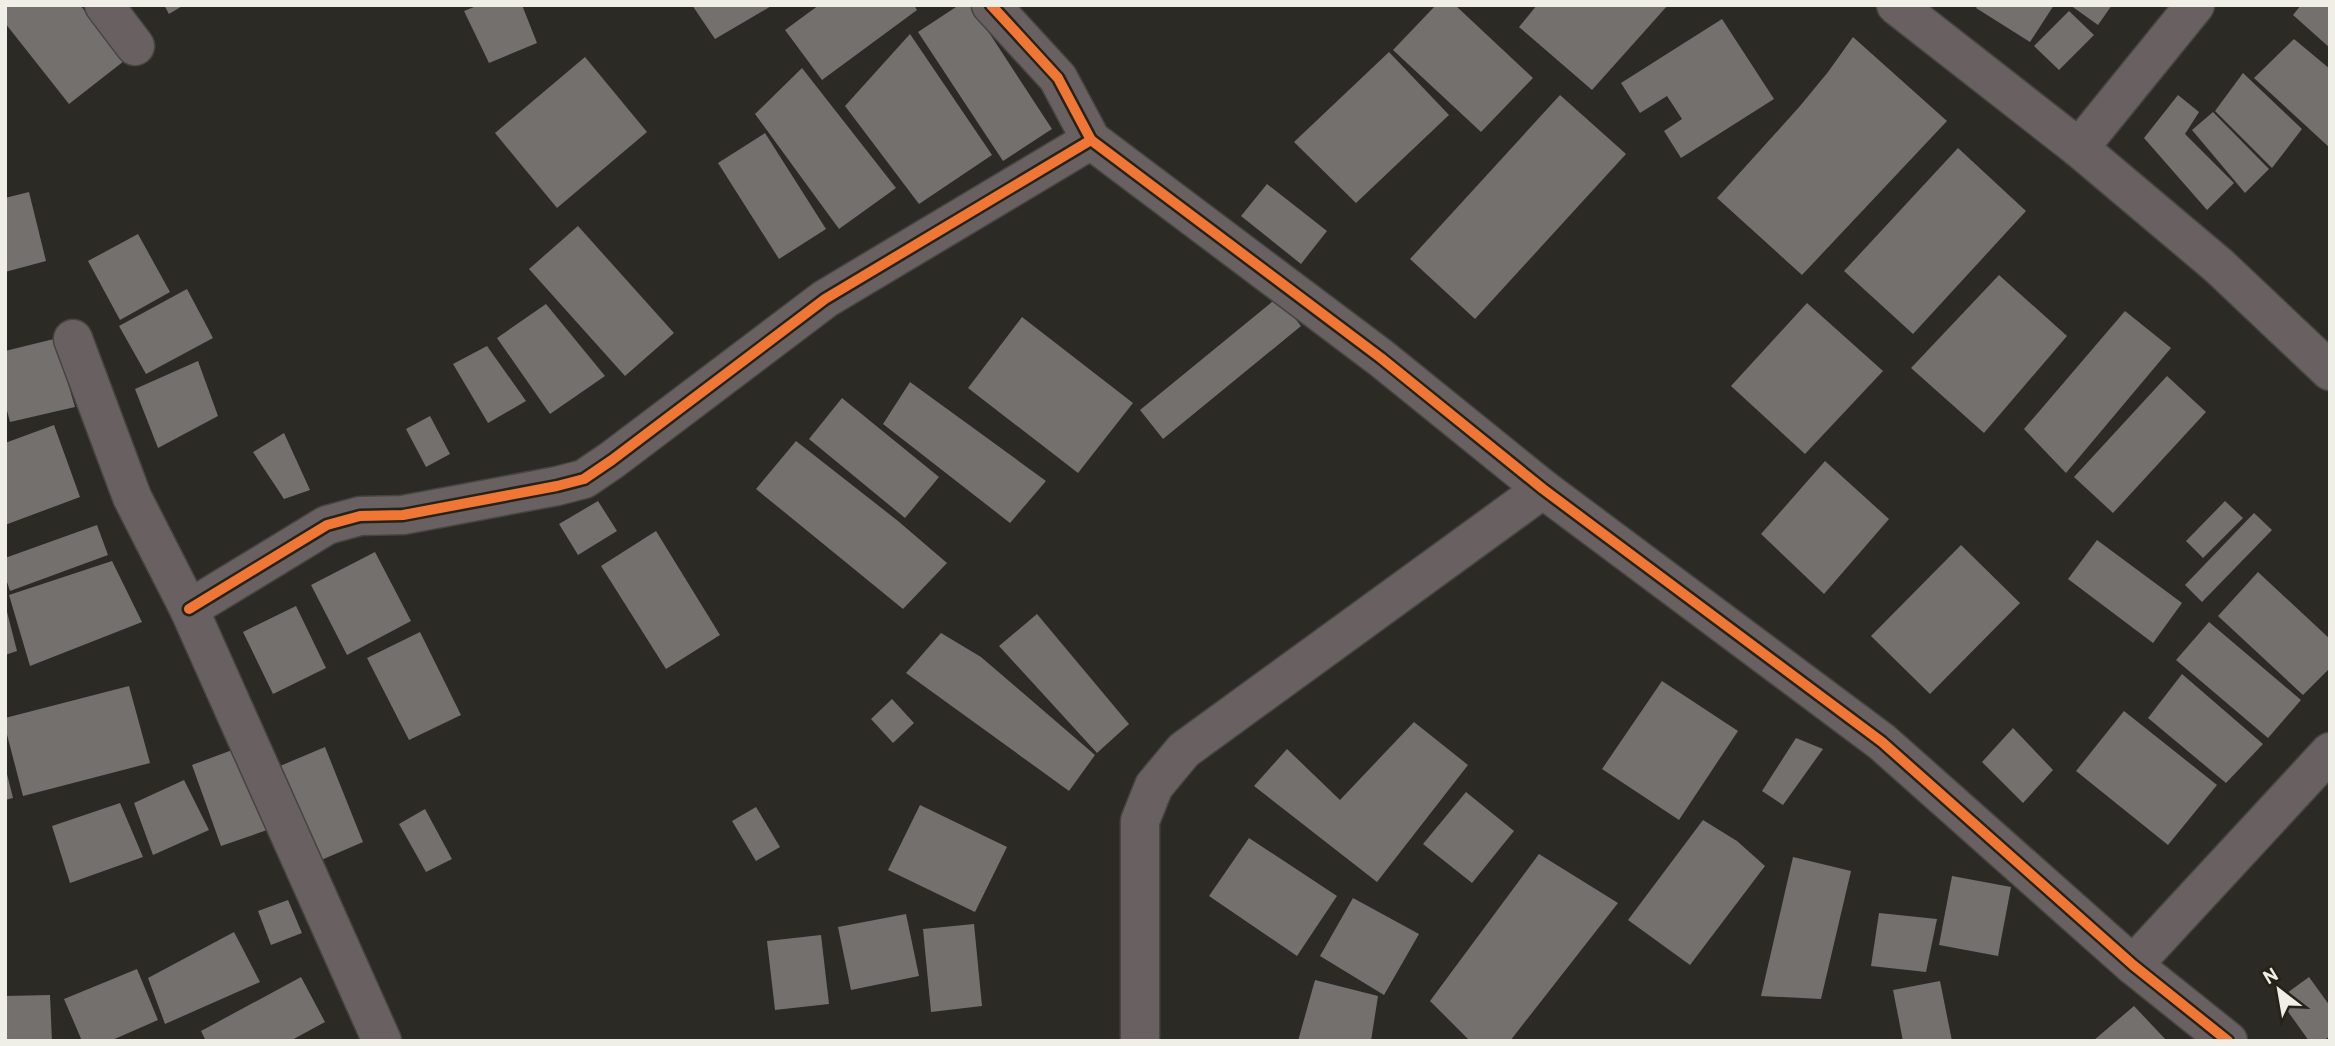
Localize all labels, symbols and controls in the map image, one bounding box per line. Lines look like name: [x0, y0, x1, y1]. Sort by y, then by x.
north arrow: [2244, 955, 2314, 1025]
text: N: [2259, 963, 2283, 991]

